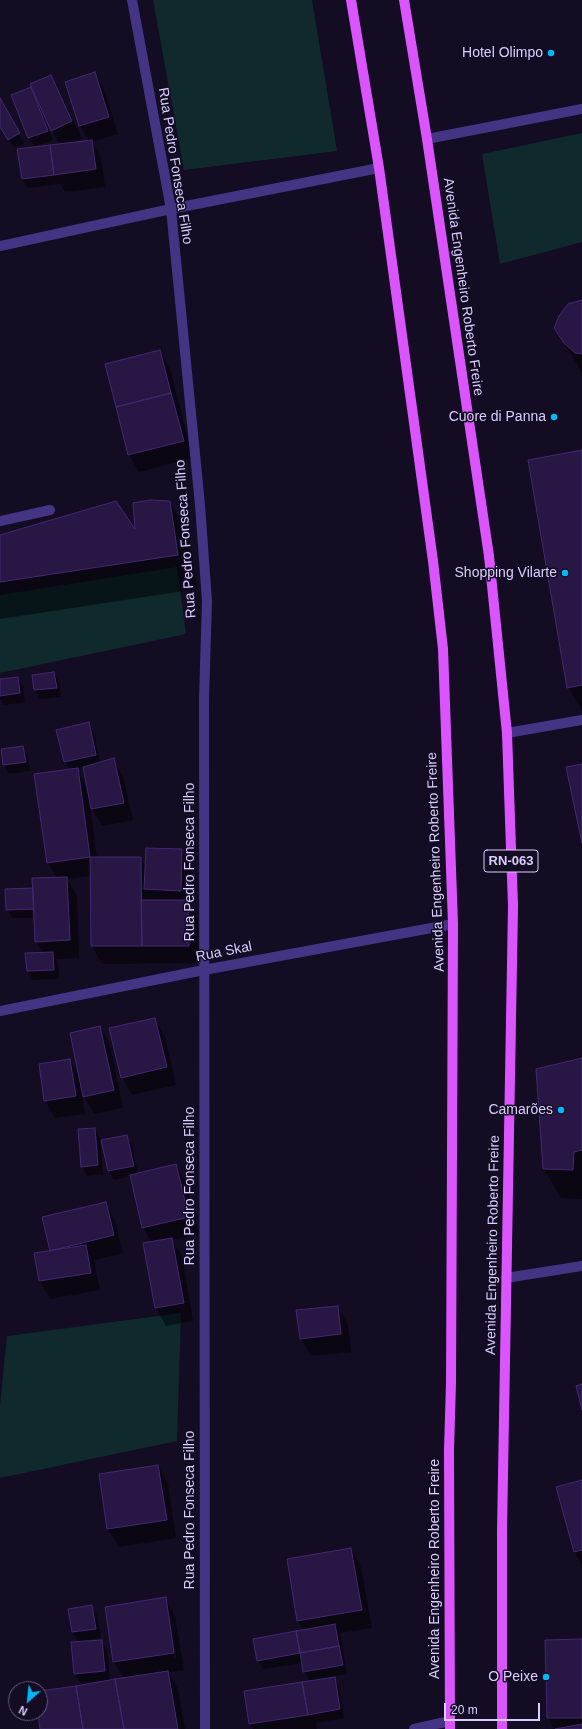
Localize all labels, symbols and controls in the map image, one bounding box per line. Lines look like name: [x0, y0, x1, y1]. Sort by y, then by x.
place label: Hotel Olimpo: [462, 45, 543, 61]
marker: Hotel Olimpo: [546, 48, 556, 58]
street label: Rua Pedro Fonseca Filho: [154, 86, 196, 246]
street label: Avenida Engenheiro Roberto Freire: [439, 177, 487, 397]
place label: Cuore di Panna: [449, 409, 546, 425]
marker: Cuore di Panna: [549, 412, 559, 422]
street label: Rua Pedro Fonseca Filho: [172, 459, 200, 619]
place label: Shopping Vilarte: [455, 565, 557, 581]
marker: Shopping Vilarte: [560, 568, 570, 578]
street label: Avenida Engenheiro Roberto Freire: [424, 752, 448, 972]
street label: Rua Pedro Fonseca Filho: [182, 783, 198, 941]
road number: RN-063: [484, 850, 538, 872]
street label: Rua Skal: [195, 938, 253, 966]
place label: Camarões: [488, 1102, 553, 1118]
marker: Camarões: [556, 1105, 566, 1115]
street label: Rua Pedro Fonseca Filho: [182, 1107, 198, 1265]
street label: Avenida Engenheiro Roberto Freire: [483, 1135, 503, 1355]
street label: Rua Pedro Fonseca Filho: [182, 1431, 198, 1589]
street label: Avenida Engenheiro Roberto Freire: [427, 1459, 443, 1679]
place label: O Peixe: [488, 1669, 538, 1685]
marker: O Peixe: [541, 1672, 551, 1682]
north arrow: [8, 1681, 48, 1721]
scale bar: [446, 1695, 542, 1721]
text: 20 m: [451, 1703, 478, 1717]
text: N: [17, 1704, 29, 1718]

